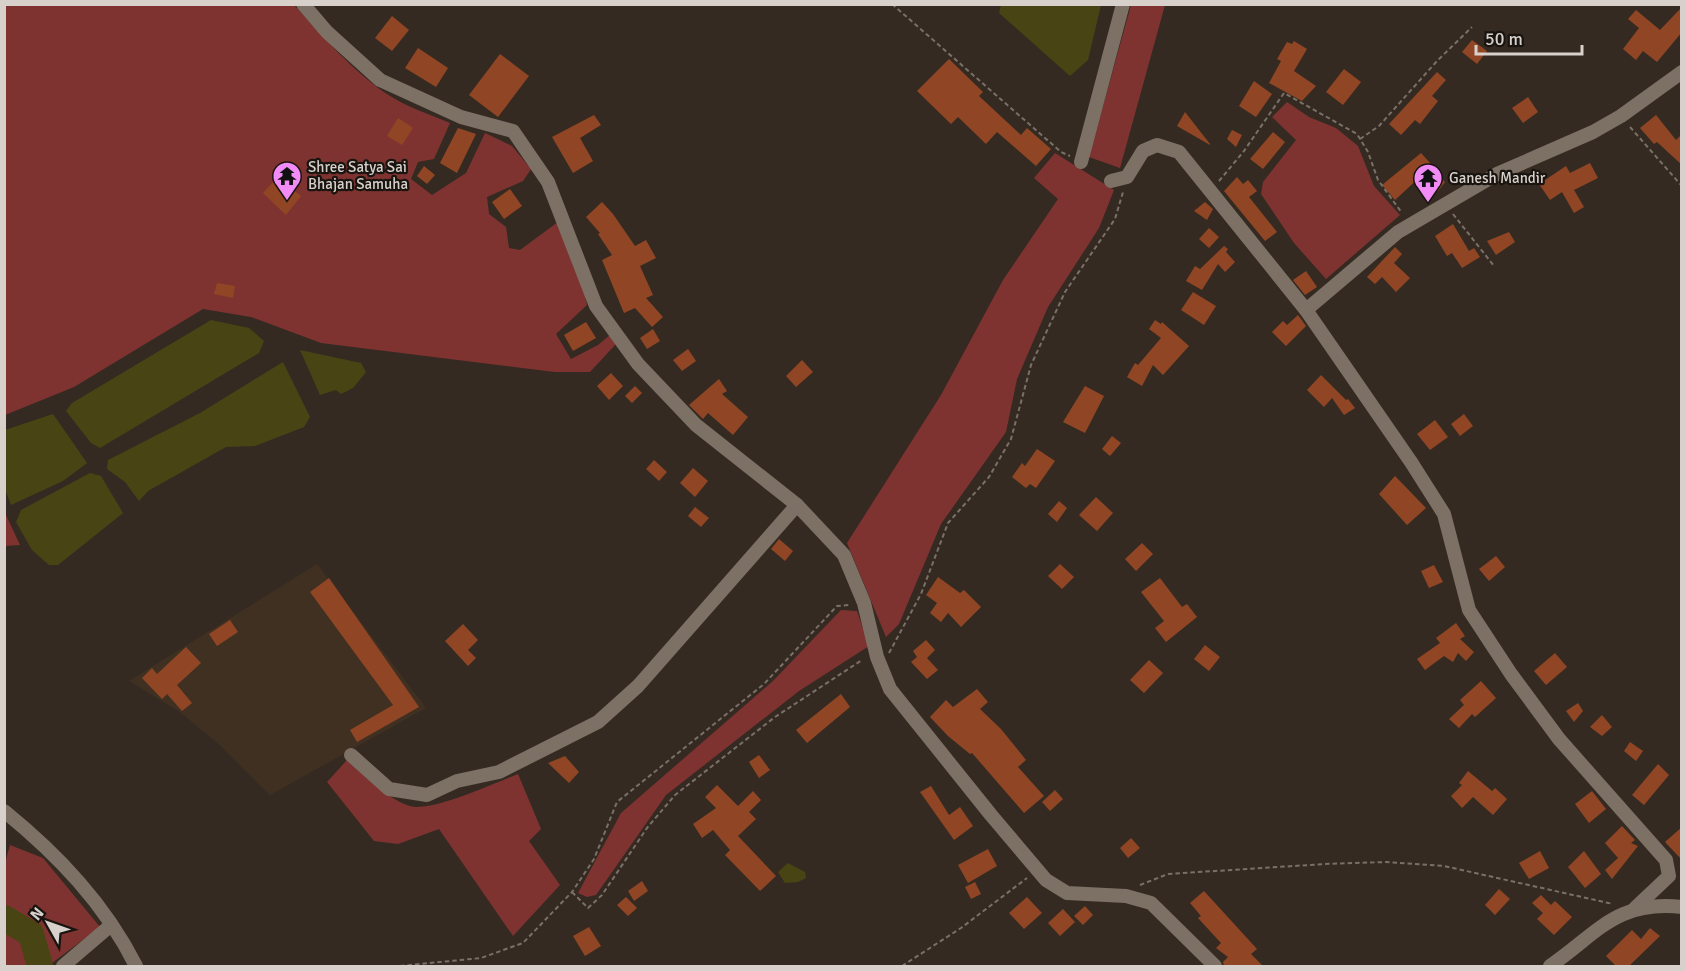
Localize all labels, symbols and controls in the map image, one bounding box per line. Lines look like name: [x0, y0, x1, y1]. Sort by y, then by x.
scale bar: [1476, 18, 1582, 56]
text: 50 m: [1485, 28, 1523, 50]
place label: Shree Satya Sai Bhajan Samuha: [308, 158, 408, 193]
temple icon: Shree Satya Sai Bhajan Samuha: [271, 160, 303, 202]
temple icon: Ganesh Mandir: [1412, 162, 1444, 204]
place label: Ganesh Mandir: [1449, 169, 1546, 187]
north arrow: [18, 893, 78, 953]
text: N: [26, 903, 49, 925]

